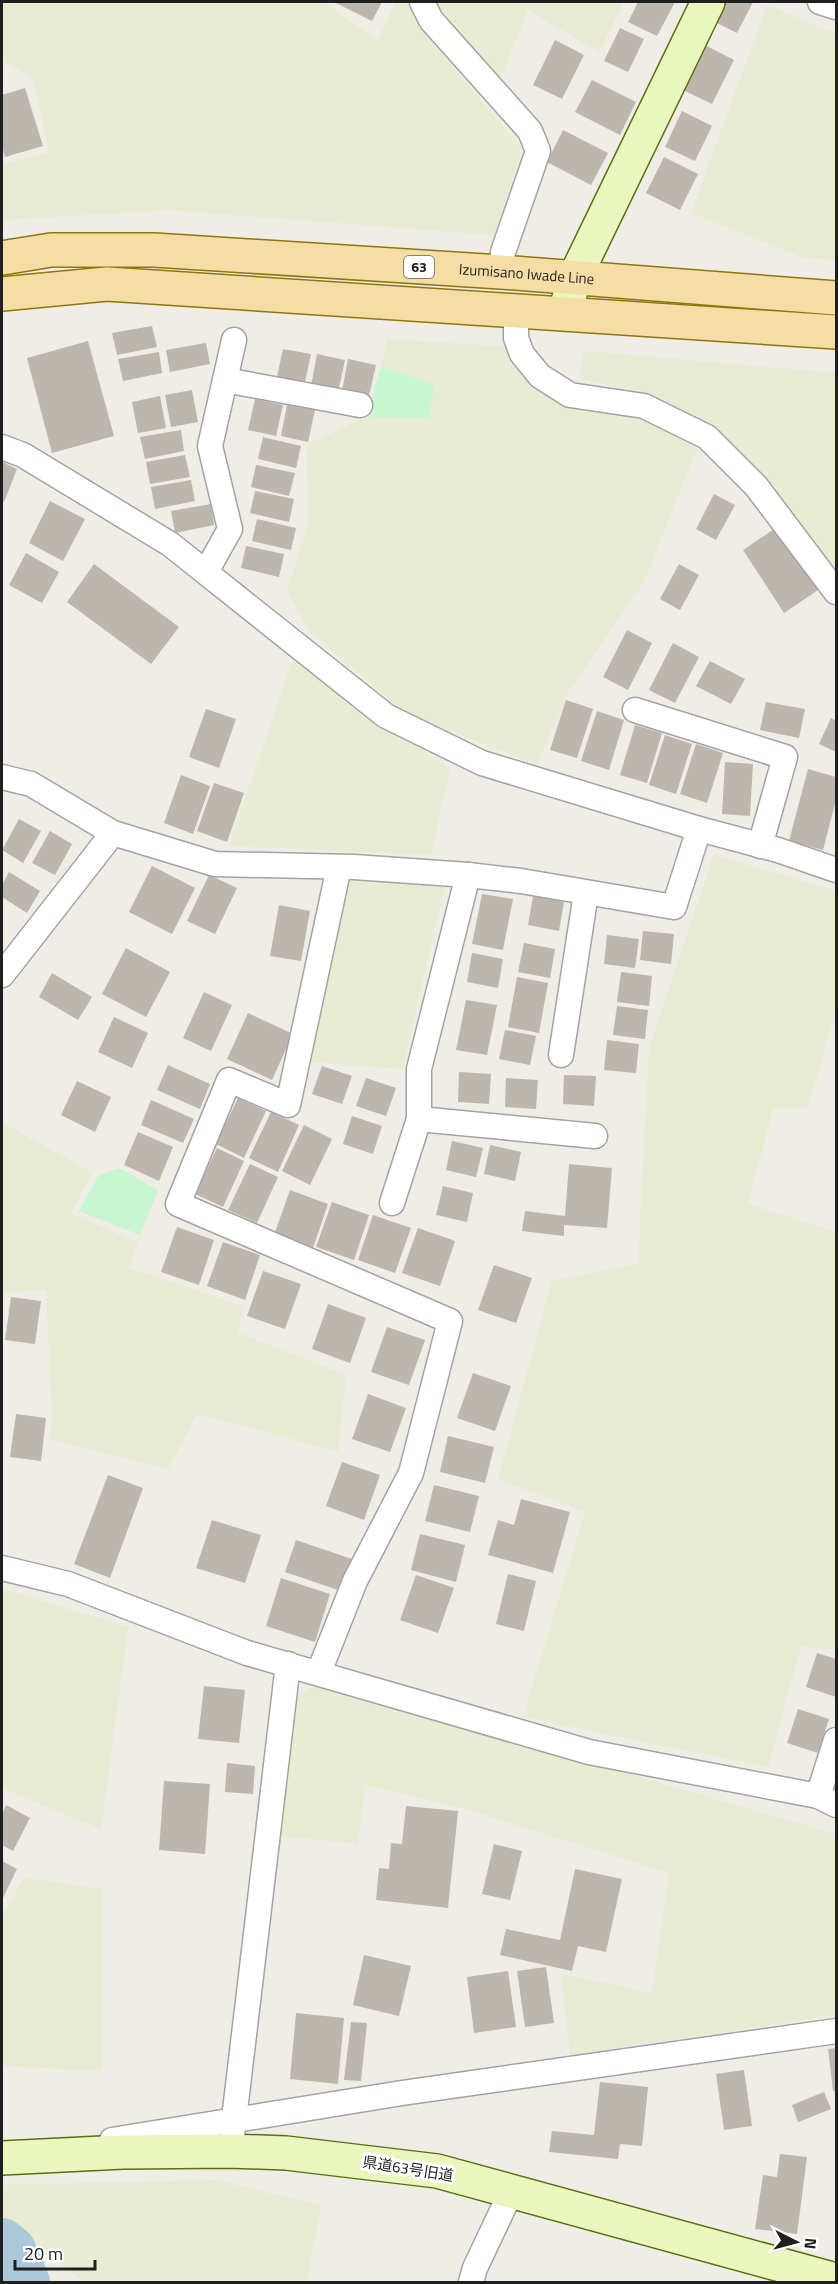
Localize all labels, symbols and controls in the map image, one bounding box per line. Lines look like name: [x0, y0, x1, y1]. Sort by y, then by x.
road number: 63: [404, 256, 434, 278]
street label: Izumisano Iwade Line: [458, 257, 595, 290]
street label: 県道63号旧道: [361, 2150, 455, 2187]
north arrow: [766, 2212, 826, 2272]
scale bar: [15, 2233, 94, 2271]
text: N: [798, 2237, 823, 2250]
text: 20 m: [24, 2240, 63, 2267]

